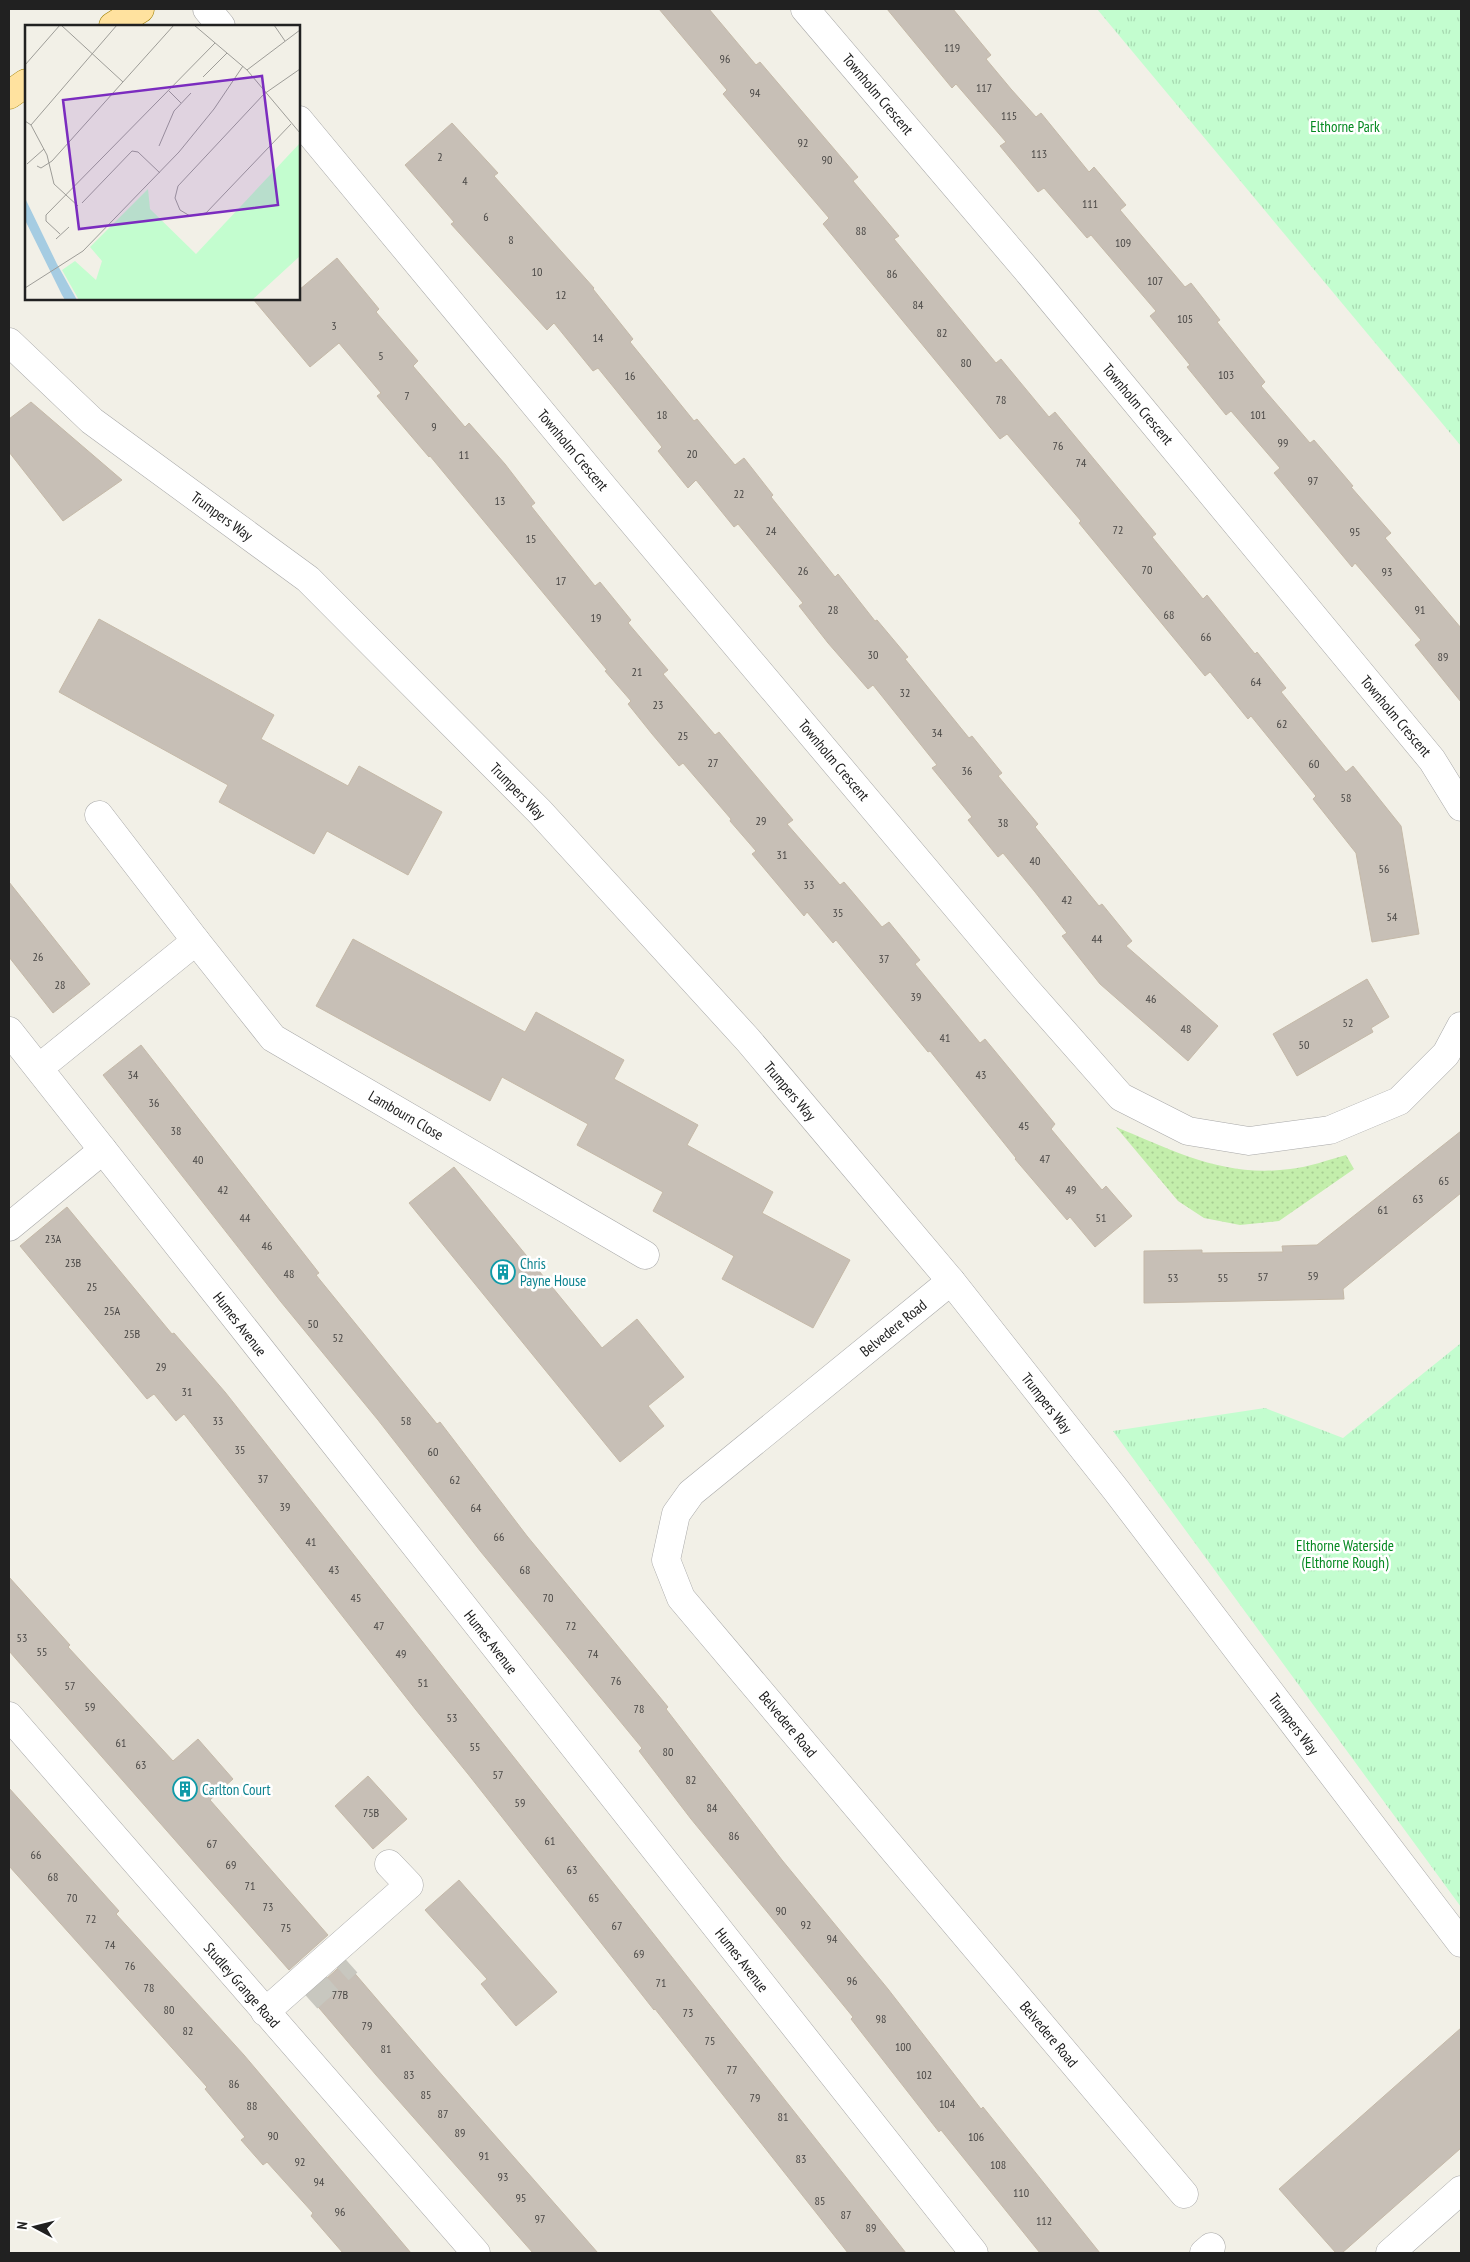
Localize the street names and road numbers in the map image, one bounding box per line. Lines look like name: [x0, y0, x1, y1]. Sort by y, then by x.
street label: Townholm Crescent: [838, 49, 918, 139]
street label: Townholm Crescent: [1098, 359, 1178, 449]
street label: Townholm Crescent: [533, 405, 613, 495]
street label: Trumpers Way: [187, 487, 257, 545]
street label: Townholm Crescent: [1356, 671, 1436, 761]
street label: Townholm Crescent: [794, 715, 874, 805]
street label: Trumpers Way: [486, 759, 550, 824]
street label: Trumpers Way: [760, 1057, 821, 1125]
street label: Lambourn Close: [365, 1086, 447, 1144]
street label: Humes Avenue: [209, 1288, 271, 1360]
street label: Belvedere Road: [856, 1295, 930, 1361]
street label: Trumpers Way: [1017, 1369, 1077, 1437]
street label: Humes Avenue: [460, 1606, 522, 1678]
street label: Belvedere Road: [755, 1687, 821, 1761]
street label: Trumpers Way: [1265, 1690, 1323, 1759]
street label: Humes Avenue: [711, 1924, 773, 1996]
street label: Studley Grange Road: [200, 1938, 284, 2032]
street label: Belvedere Road: [1016, 1997, 1082, 2071]

